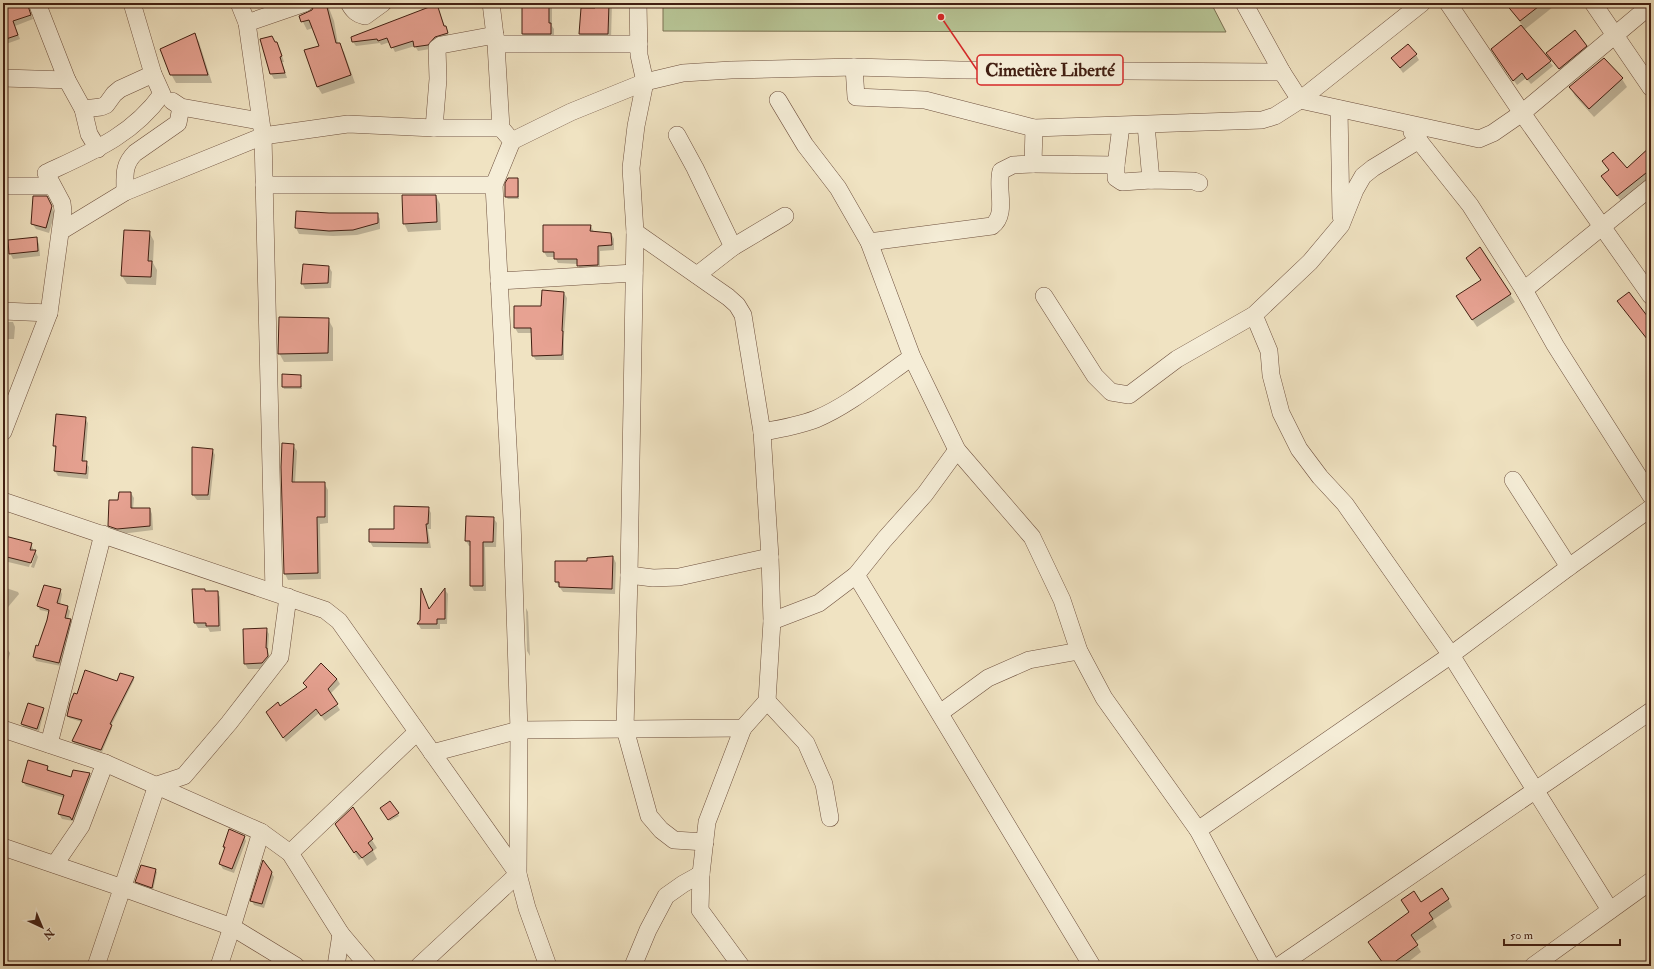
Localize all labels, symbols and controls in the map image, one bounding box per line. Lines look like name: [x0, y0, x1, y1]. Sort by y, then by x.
callout: Cimetière Liberté: [977, 55, 1123, 85]
text: Cimetière Liberté: [985, 59, 1115, 82]
north arrow: [22, 907, 62, 947]
scale bar: [1504, 921, 1620, 947]
text: N: [40, 925, 57, 943]
text: 50 m: [1510, 928, 1534, 943]

